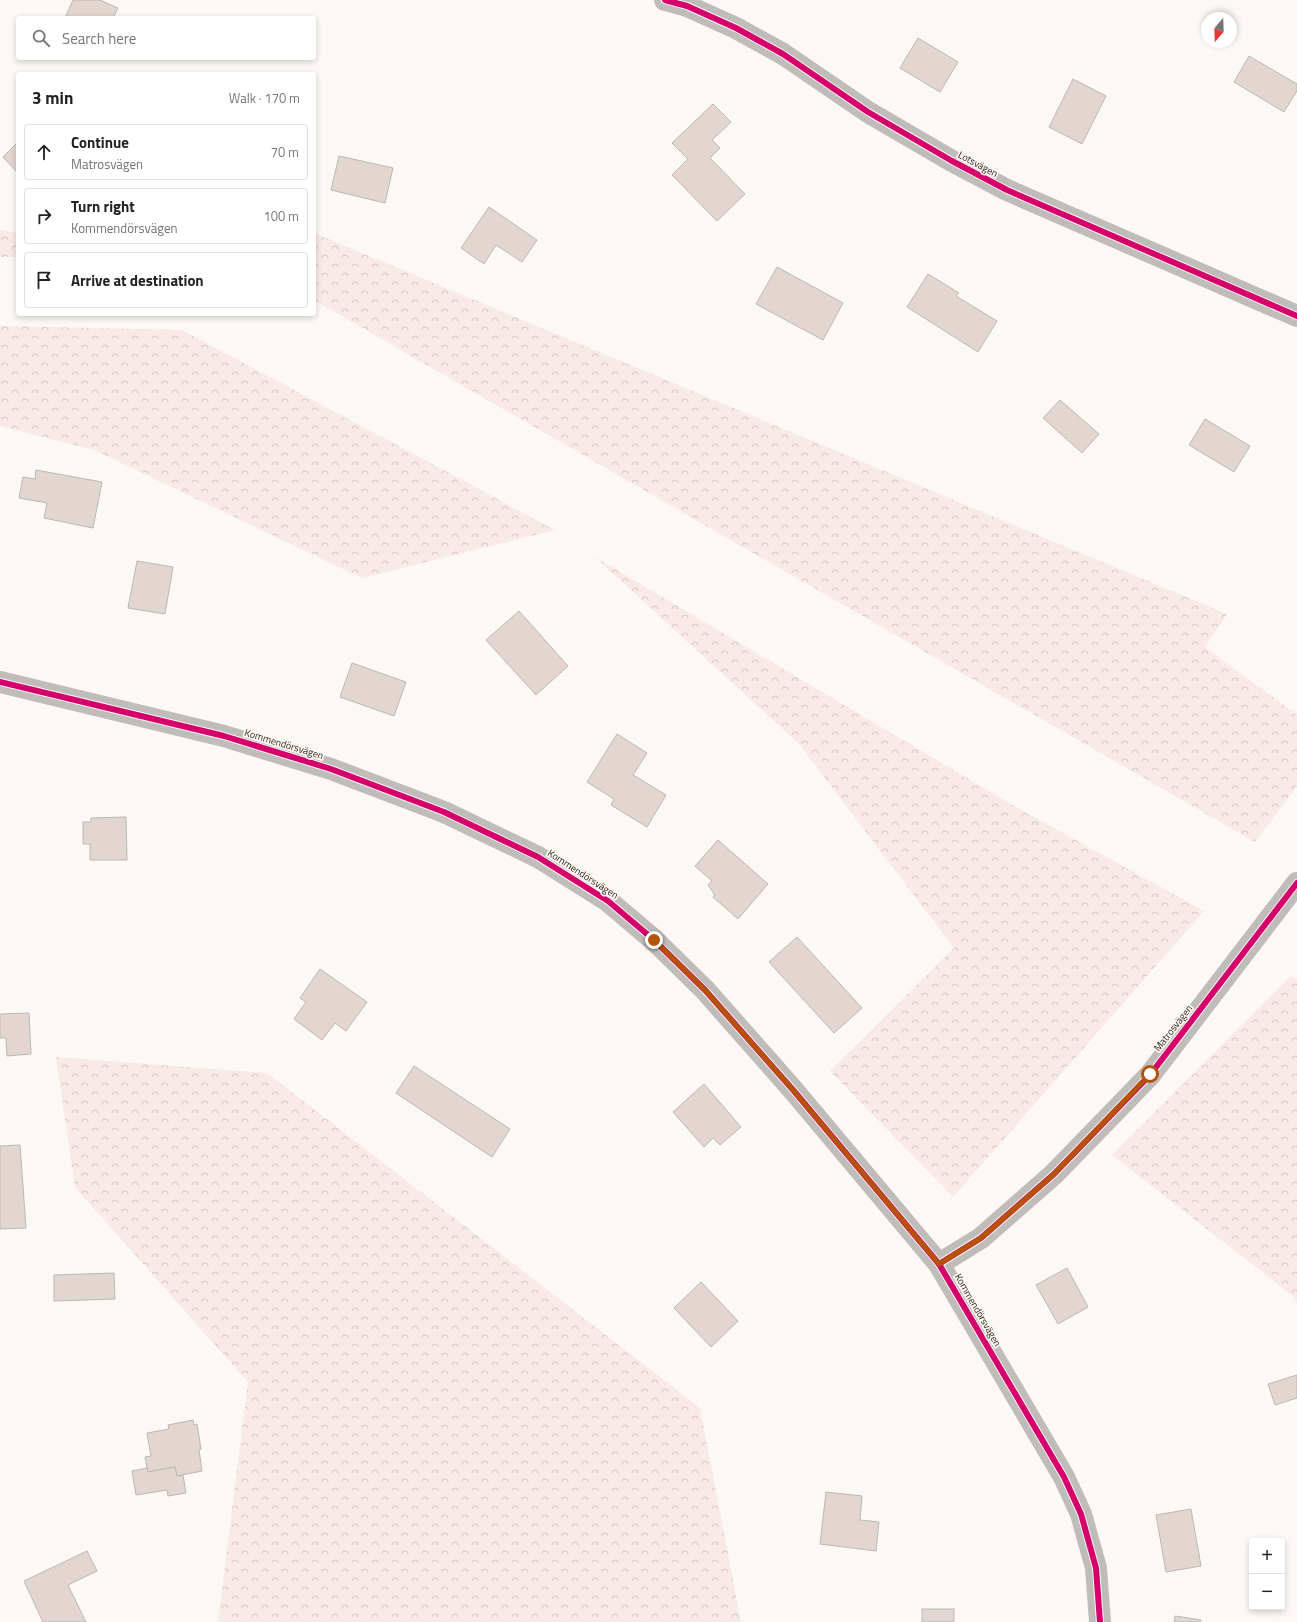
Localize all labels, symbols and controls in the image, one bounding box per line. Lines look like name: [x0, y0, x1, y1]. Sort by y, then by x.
north arrow: [1201, 12, 1237, 48]
search box: [16, 16, 316, 60]
icon: search: [30, 27, 52, 49]
text: Search here: [62, 27, 136, 50]
text: 3 min: [32, 85, 73, 111]
text: Walk · 170 m: [229, 88, 300, 108]
text: Continue: [71, 131, 129, 154]
icon: ahead: [33, 141, 55, 163]
text: 70 m: [271, 142, 299, 162]
street label: Lotsvägen: [955, 147, 1001, 181]
text: Matrosvägen: [71, 154, 143, 174]
text: Turn right: [71, 195, 135, 218]
icon: right: [33, 205, 55, 227]
text: 100 m: [263, 206, 299, 226]
text: Kommendörsvägen: [71, 218, 177, 238]
icon: arrive: [33, 269, 55, 291]
text: Arrive at destination: [71, 269, 204, 292]
street label: Kommendörsvägen: [243, 725, 325, 763]
street label: Kommendörsvägen: [545, 845, 621, 903]
route end: [645, 931, 663, 949]
street label: Matrosvägen: [1150, 1002, 1196, 1054]
route start: [1141, 1065, 1159, 1083]
street label: Kommendörsvägen: [951, 1271, 1005, 1349]
map controls: [1249, 1538, 1285, 1610]
button: +: [1249, 1538, 1285, 1574]
button: −: [1249, 1574, 1285, 1610]

